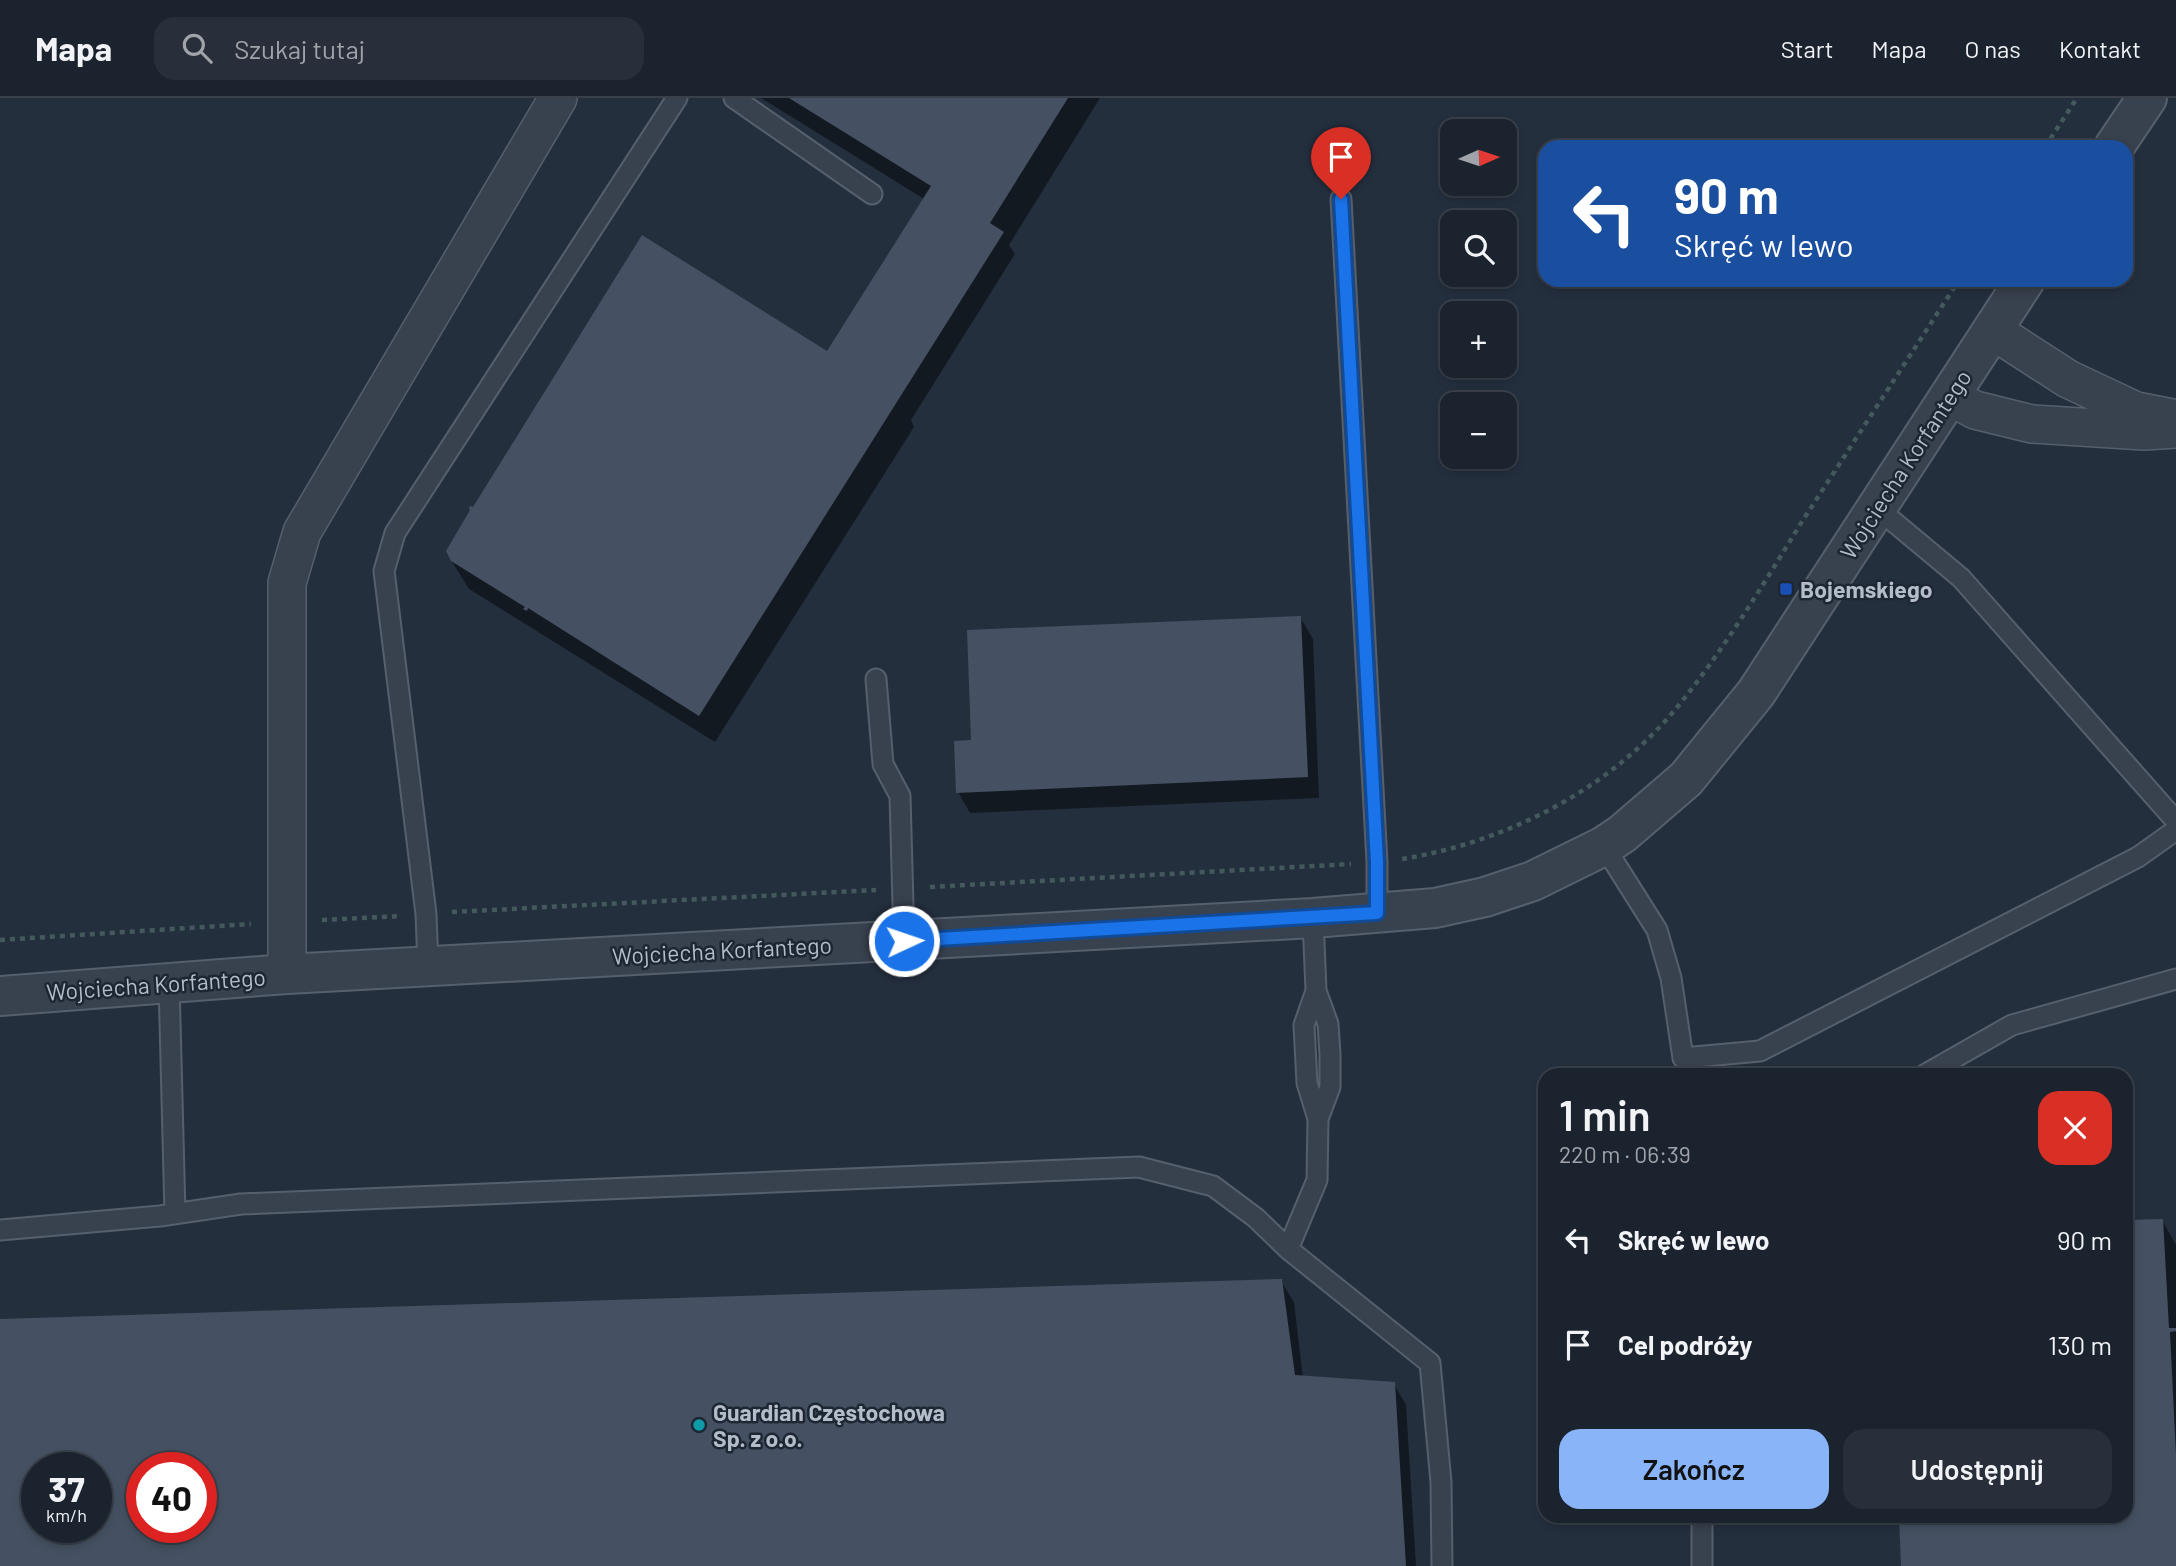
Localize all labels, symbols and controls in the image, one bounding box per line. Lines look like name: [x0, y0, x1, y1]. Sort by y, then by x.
search box: [154, 17, 644, 80]
text: Mapa: [35, 28, 112, 68]
icon: search: [178, 29, 216, 67]
text: Szukaj tutaj: [234, 33, 365, 64]
text: Start: [1781, 34, 1833, 63]
text: Mapa: [1871, 34, 1926, 63]
text: O nas: [1964, 34, 2021, 63]
text: Kontakt: [2059, 34, 2141, 63]
north arrow: [1440, 119, 1517, 196]
map controls: [1440, 119, 1517, 469]
pin: [1311, 127, 1371, 199]
icon: arrive: [1322, 138, 1360, 176]
text: 90 m: [1674, 165, 1779, 224]
icon: left: [1559, 168, 1650, 259]
button: search: [1440, 210, 1517, 287]
text: Skręć w lewo: [1674, 225, 1854, 263]
button: +: [1440, 301, 1517, 378]
street label: Wojciecha Korfantego: [1833, 364, 1977, 564]
button: −: [1440, 392, 1517, 469]
place label: Bojemskiego: [1800, 575, 1933, 603]
marker: Bojemskiego: [1778, 581, 1794, 597]
position arrow: [867, 904, 941, 978]
street label: Wojciecha Korfantego: [611, 930, 833, 970]
street label: Wojciecha Korfantego: [45, 962, 267, 1006]
text: 1 min: [1559, 1089, 1651, 1139]
button: close: [2038, 1091, 2112, 1165]
text: 220 m · 06:39: [1559, 1140, 1691, 1168]
icon: left: [1559, 1221, 1597, 1259]
text: Skręć w lewo: [1618, 1224, 1770, 1255]
text: 90 m: [2057, 1224, 2112, 1255]
icon: arrive: [1559, 1326, 1597, 1364]
text: Cel podróży: [1618, 1329, 1752, 1360]
text: 130 m: [2048, 1329, 2112, 1360]
place label: Guardian Częstochowa Sp. z o.o.: [713, 1398, 945, 1452]
marker: Guardian Częstochowa Sp. z o.o.: [691, 1417, 707, 1433]
button: Zakończ: [1559, 1429, 1829, 1509]
button: Udostępnij: [1843, 1429, 2112, 1509]
speed limit sign: 40: [126, 1452, 217, 1543]
text: 37: [48, 1467, 85, 1509]
text: km/h: [46, 1504, 87, 1526]

